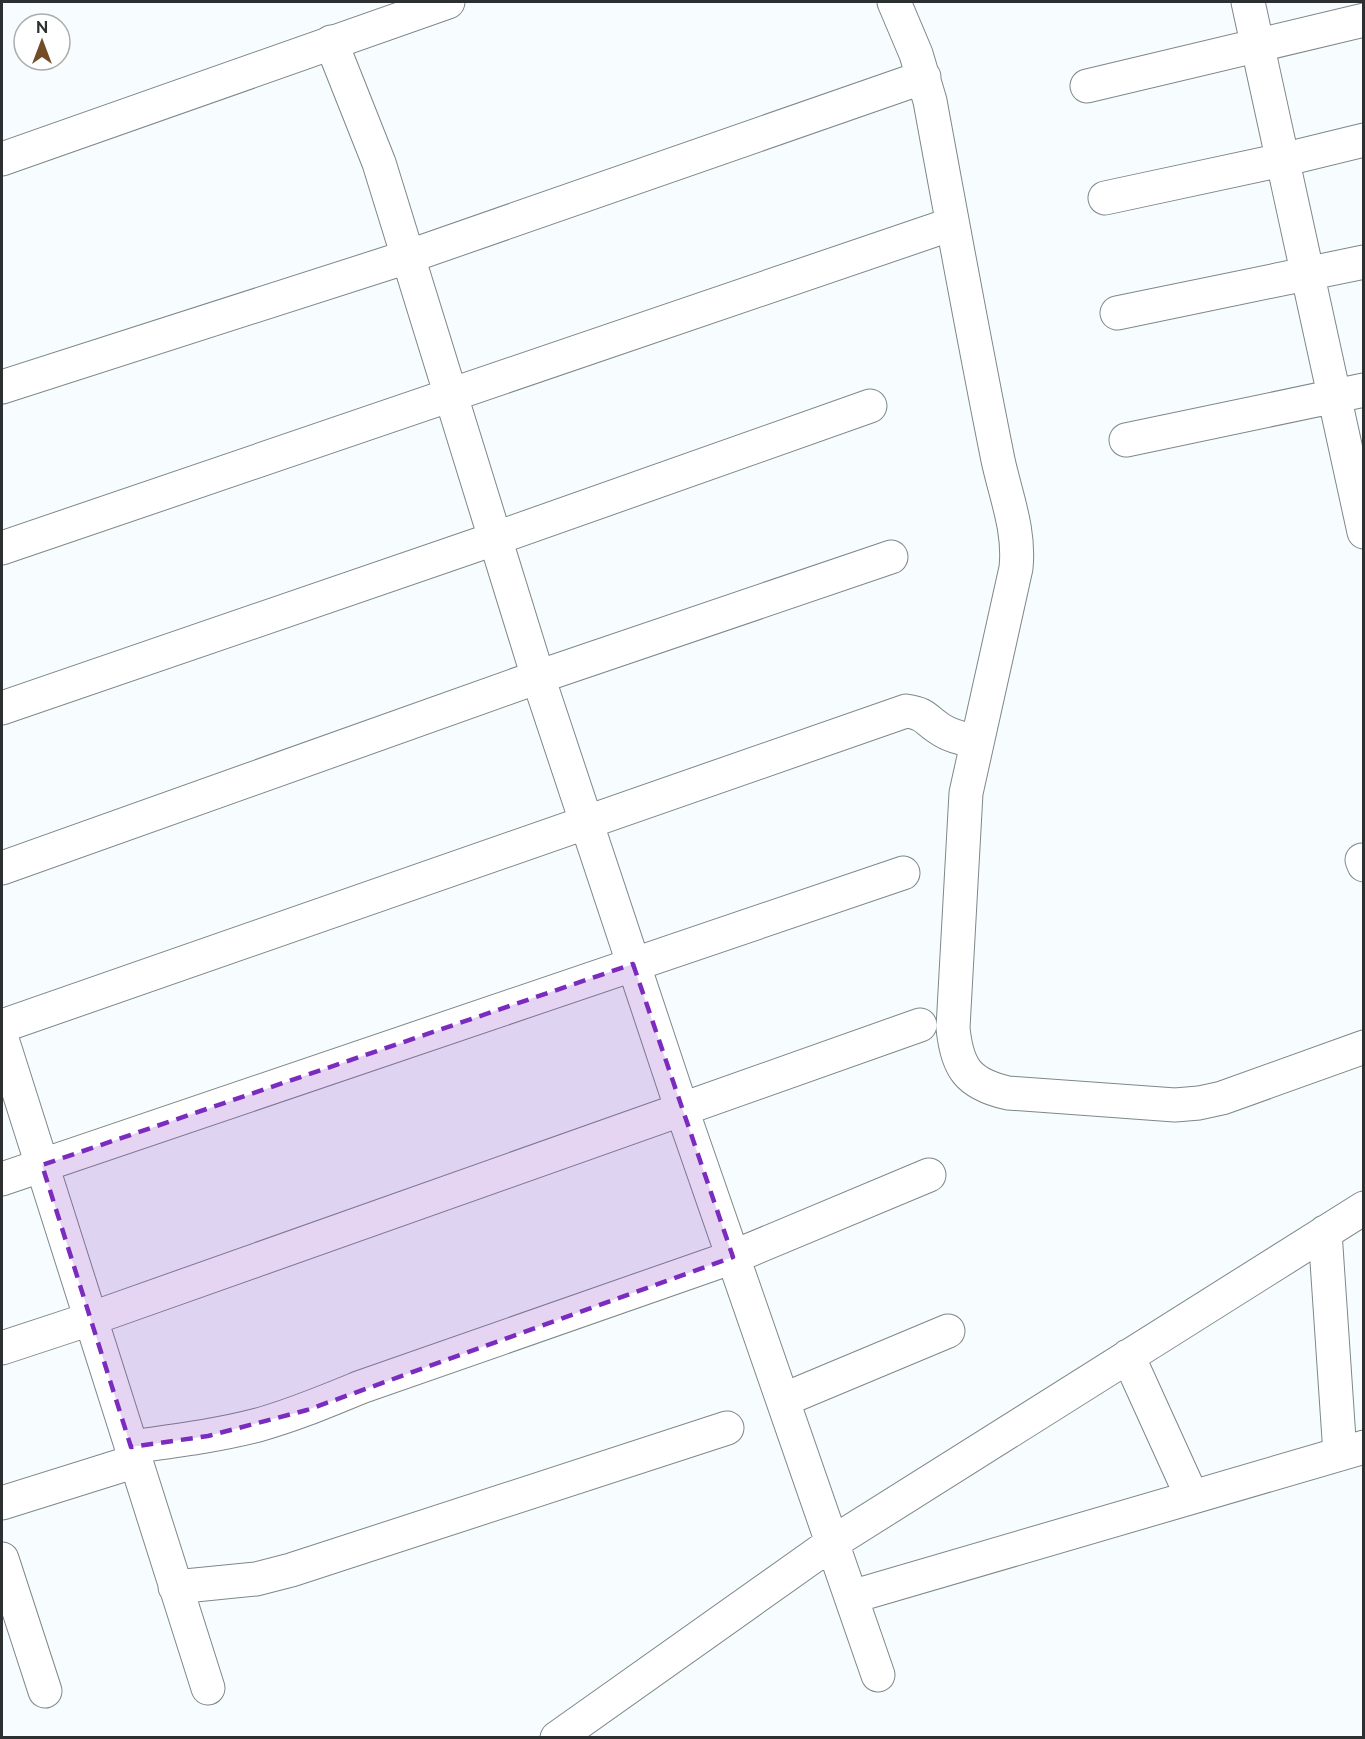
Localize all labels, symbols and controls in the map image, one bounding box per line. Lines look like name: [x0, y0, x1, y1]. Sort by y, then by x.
north arrow: [12, 12, 72, 72]
text: N: [36, 18, 48, 37]

